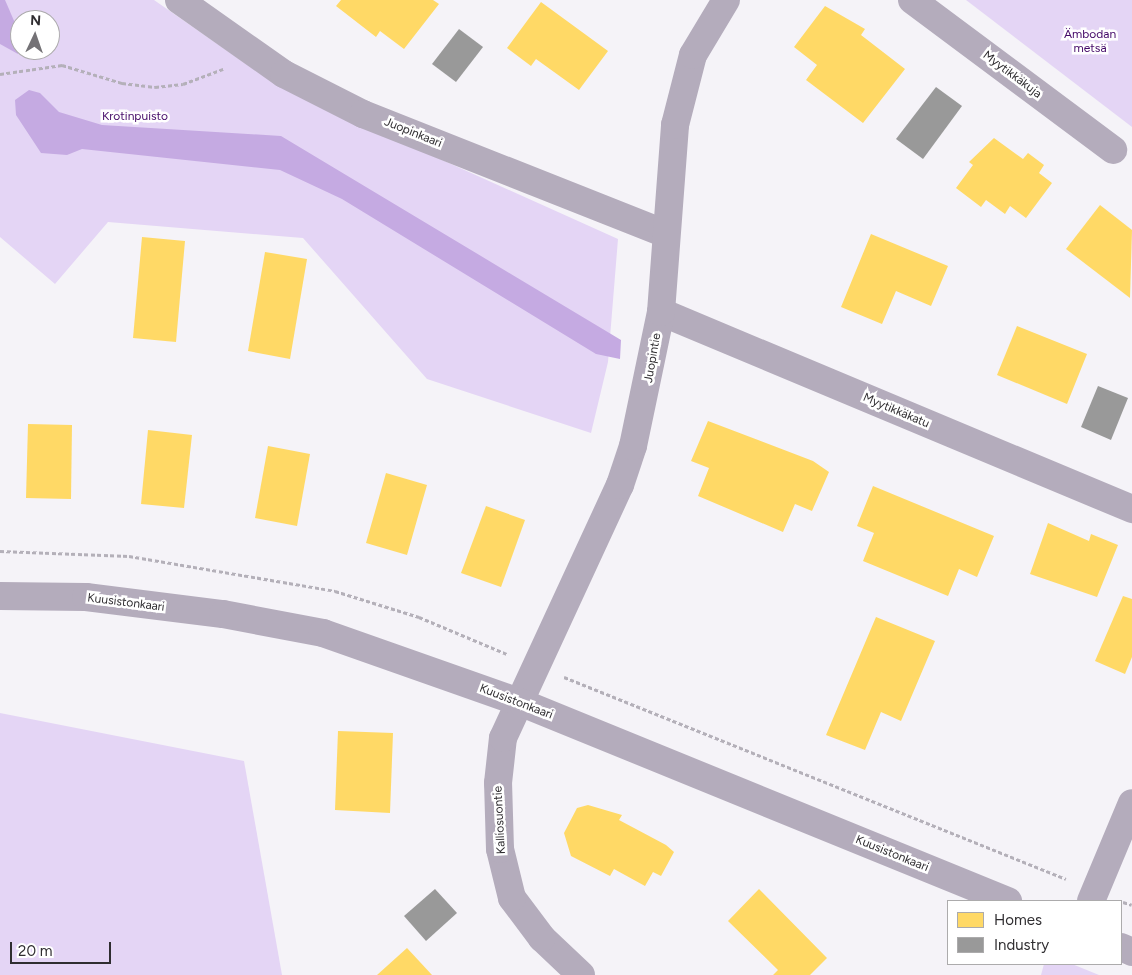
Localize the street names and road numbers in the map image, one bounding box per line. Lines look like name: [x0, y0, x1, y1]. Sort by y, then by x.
street label: Myytikkäkuja: [980, 48, 1044, 102]
street label: Juopinkaari: [382, 115, 444, 151]
street label: Juopintie: [642, 332, 664, 384]
street label: Myytikkäkatu: [861, 391, 931, 431]
street label: Kuusistonkaari: [87, 591, 165, 615]
street label: Kuusistonkaari: [477, 681, 555, 723]
street label: Kalliosuontie: [491, 786, 509, 854]
street label: Kuusistonkaari: [853, 833, 931, 875]

